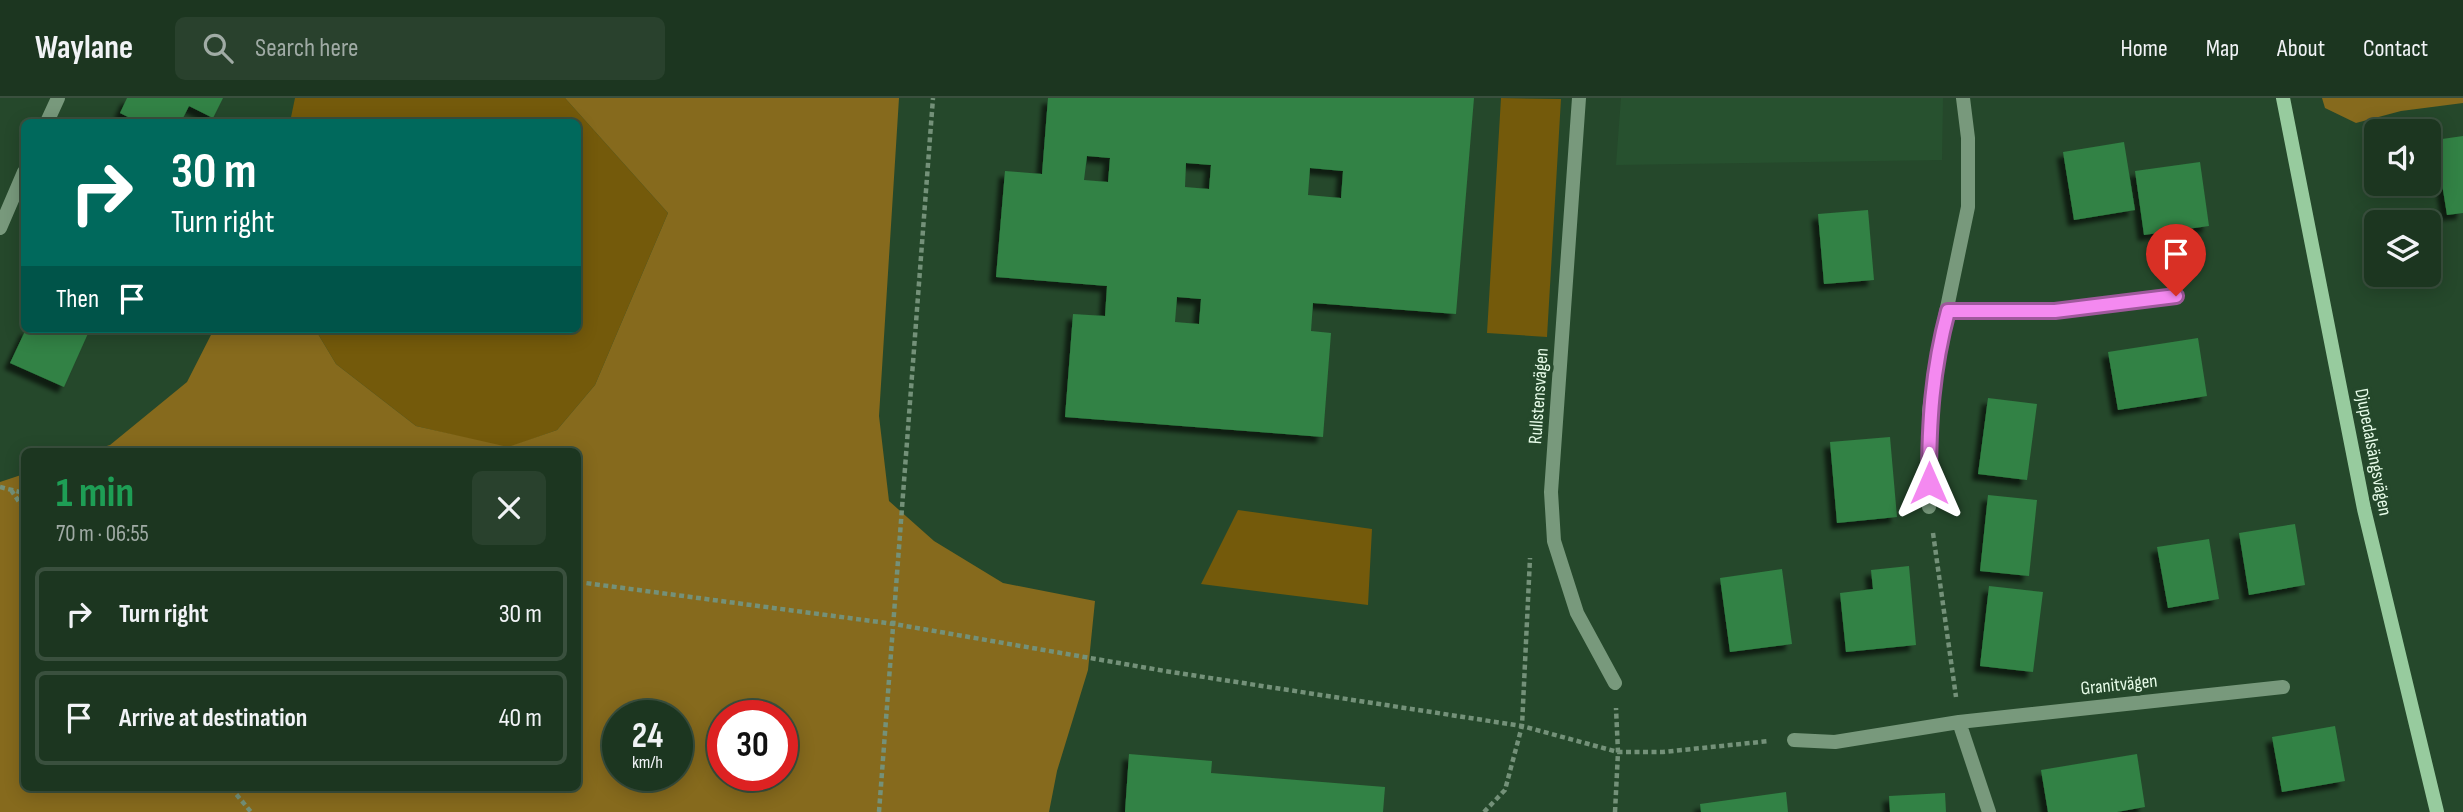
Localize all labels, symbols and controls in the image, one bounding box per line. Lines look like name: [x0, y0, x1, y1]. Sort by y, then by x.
search box: [175, 17, 665, 80]
text: Waylane: [35, 28, 133, 68]
icon: search: [199, 29, 237, 67]
text: Search here: [255, 33, 358, 64]
text: Home: [2120, 34, 2168, 63]
text: Map: [2206, 34, 2239, 63]
text: About: [2277, 34, 2325, 63]
text: Contact: [2363, 34, 2428, 63]
map controls: [2364, 119, 2441, 287]
button: sound: [2364, 119, 2441, 196]
text: 30 m: [171, 143, 256, 202]
icon: right: [56, 147, 147, 238]
text: Turn right: [171, 203, 275, 242]
button: layers: [2364, 210, 2441, 287]
pin: [2146, 224, 2206, 296]
icon: arrive: [2157, 235, 2195, 273]
icon: arrive: [113, 280, 151, 318]
text: Then: [56, 284, 99, 315]
street label: Rullstensvägen: [1524, 347, 1554, 445]
street label: Djupedalsängsvägen: [2349, 386, 2397, 518]
position arrow: [1892, 446, 1966, 520]
text: 1 min: [56, 468, 134, 519]
button: close: [472, 471, 546, 545]
text: 70 m · 06:55: [56, 520, 149, 548]
icon: right: [60, 595, 98, 633]
text: Turn right: [119, 599, 208, 630]
text: 30 m: [499, 599, 542, 630]
street label: Granitvägen: [2079, 670, 2159, 700]
icon: arrive: [60, 699, 98, 737]
speed limit sign: 30: [707, 700, 798, 791]
text: Arrive at destination: [119, 703, 307, 734]
text: 40 m: [499, 703, 542, 734]
text: 24: [632, 715, 663, 758]
text: km/h: [632, 752, 663, 773]

